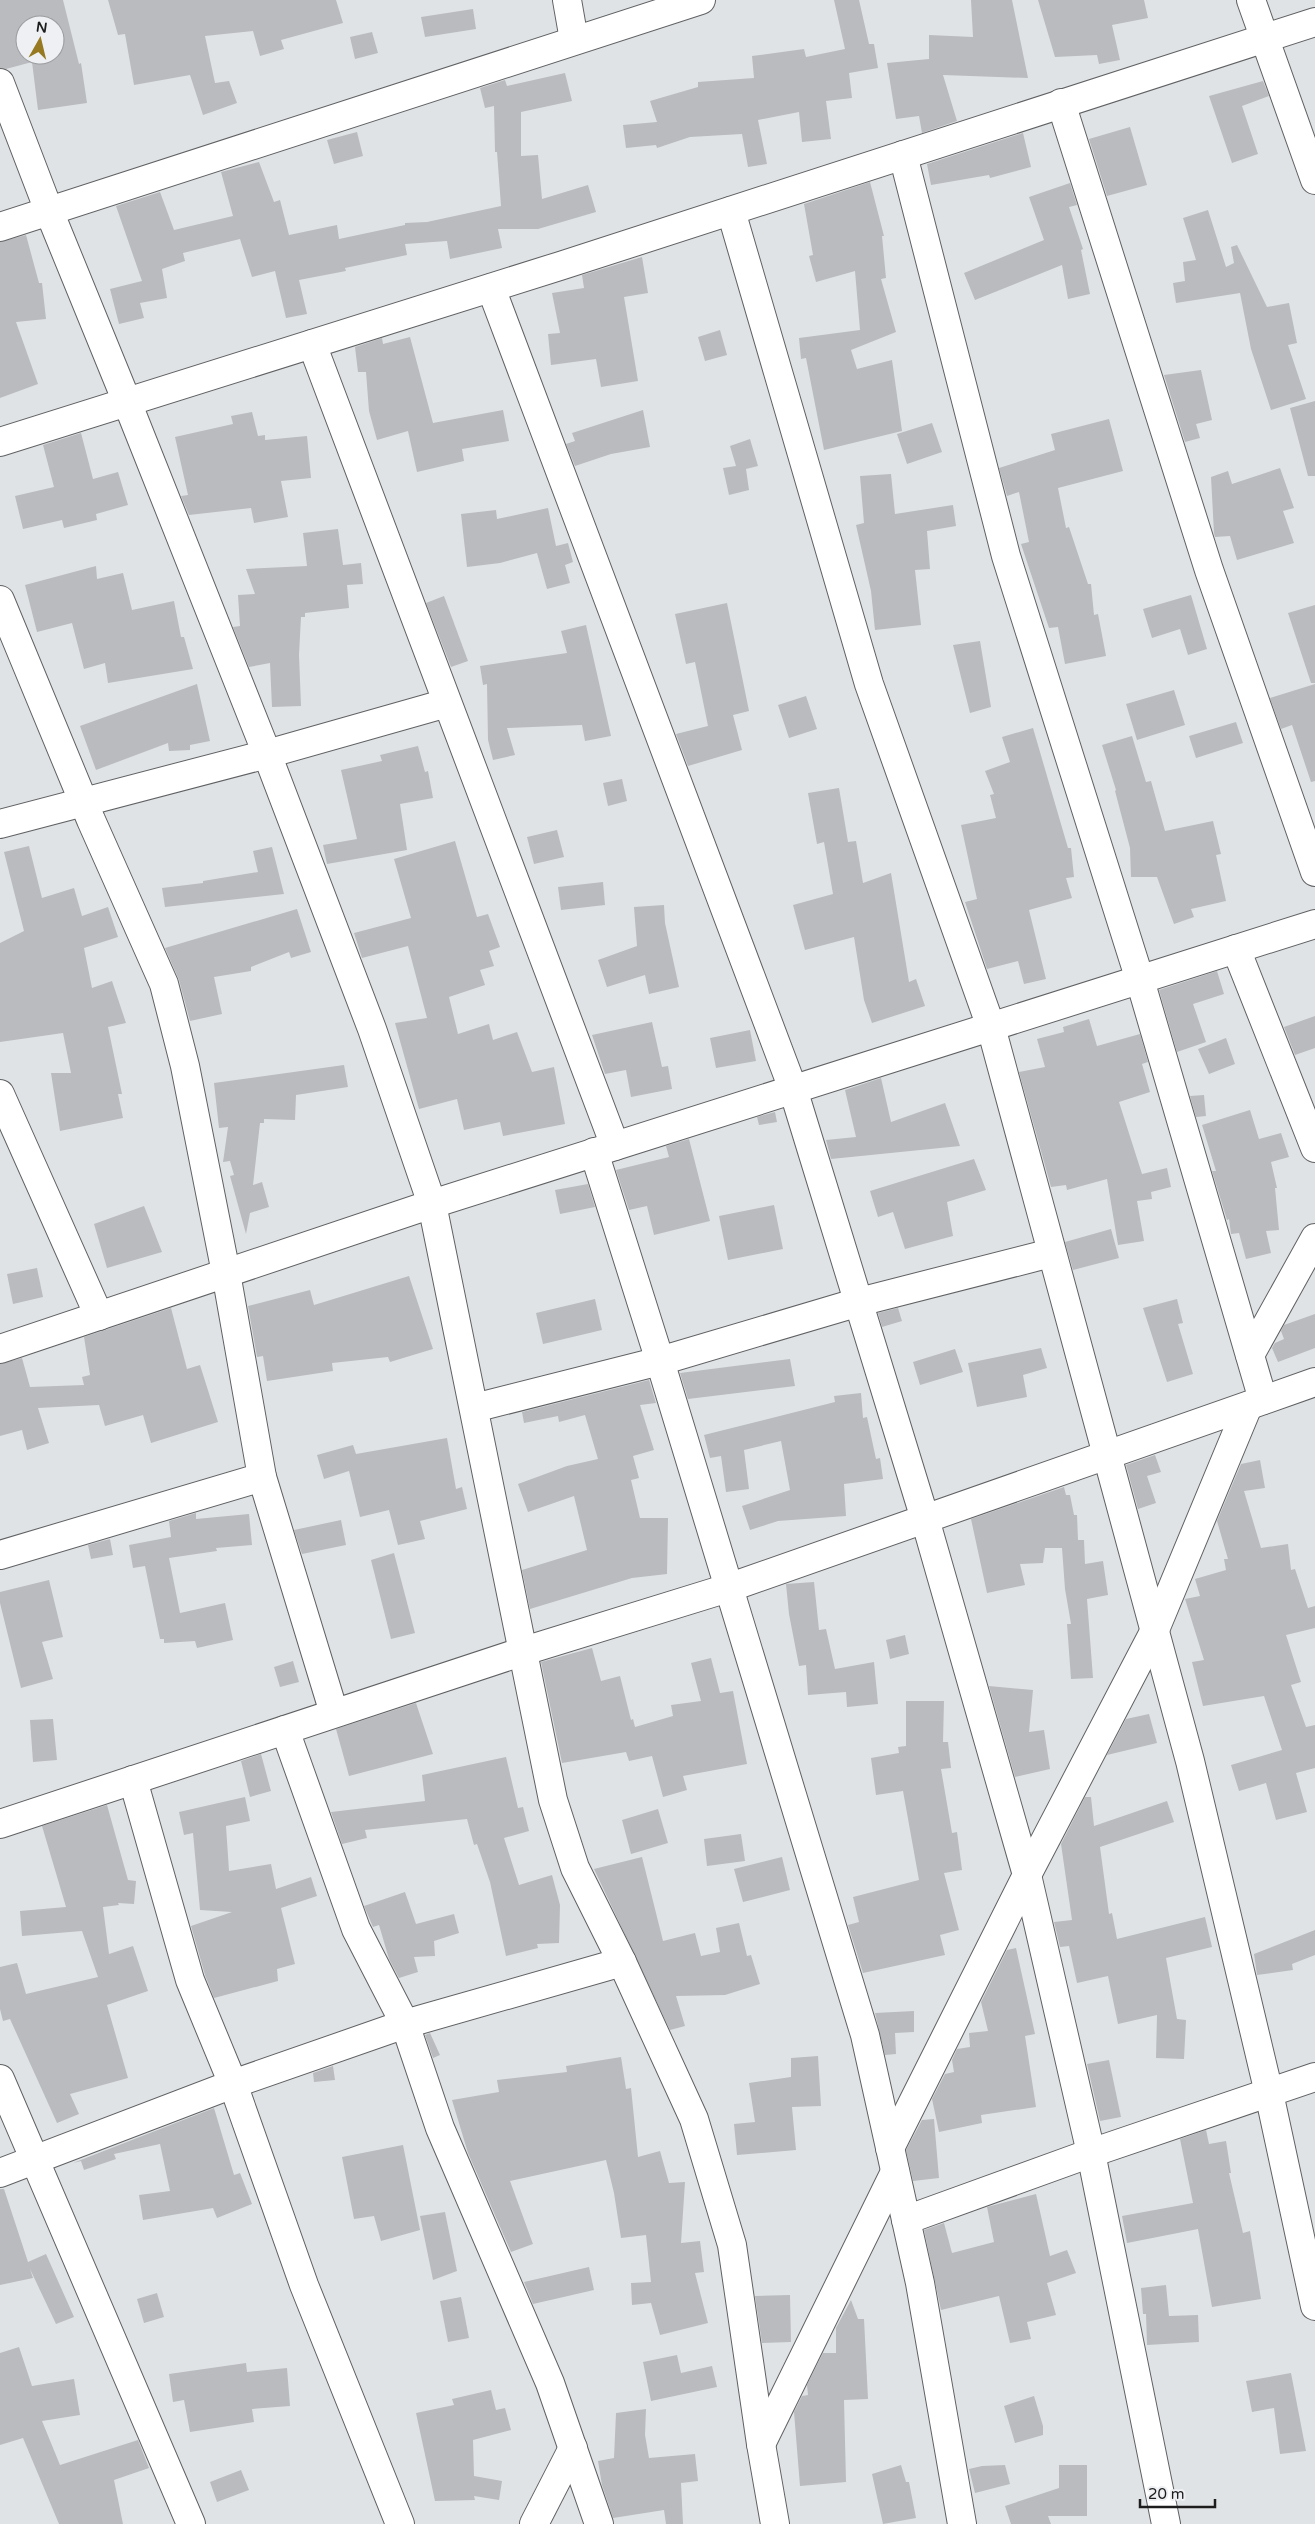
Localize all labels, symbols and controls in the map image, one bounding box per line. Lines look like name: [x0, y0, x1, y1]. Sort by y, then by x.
north arrow: [15, 15, 65, 65]
text: N: [35, 18, 48, 37]
scale bar: [1140, 2476, 1215, 2508]
text: 20 m: [1148, 2485, 1185, 2503]

